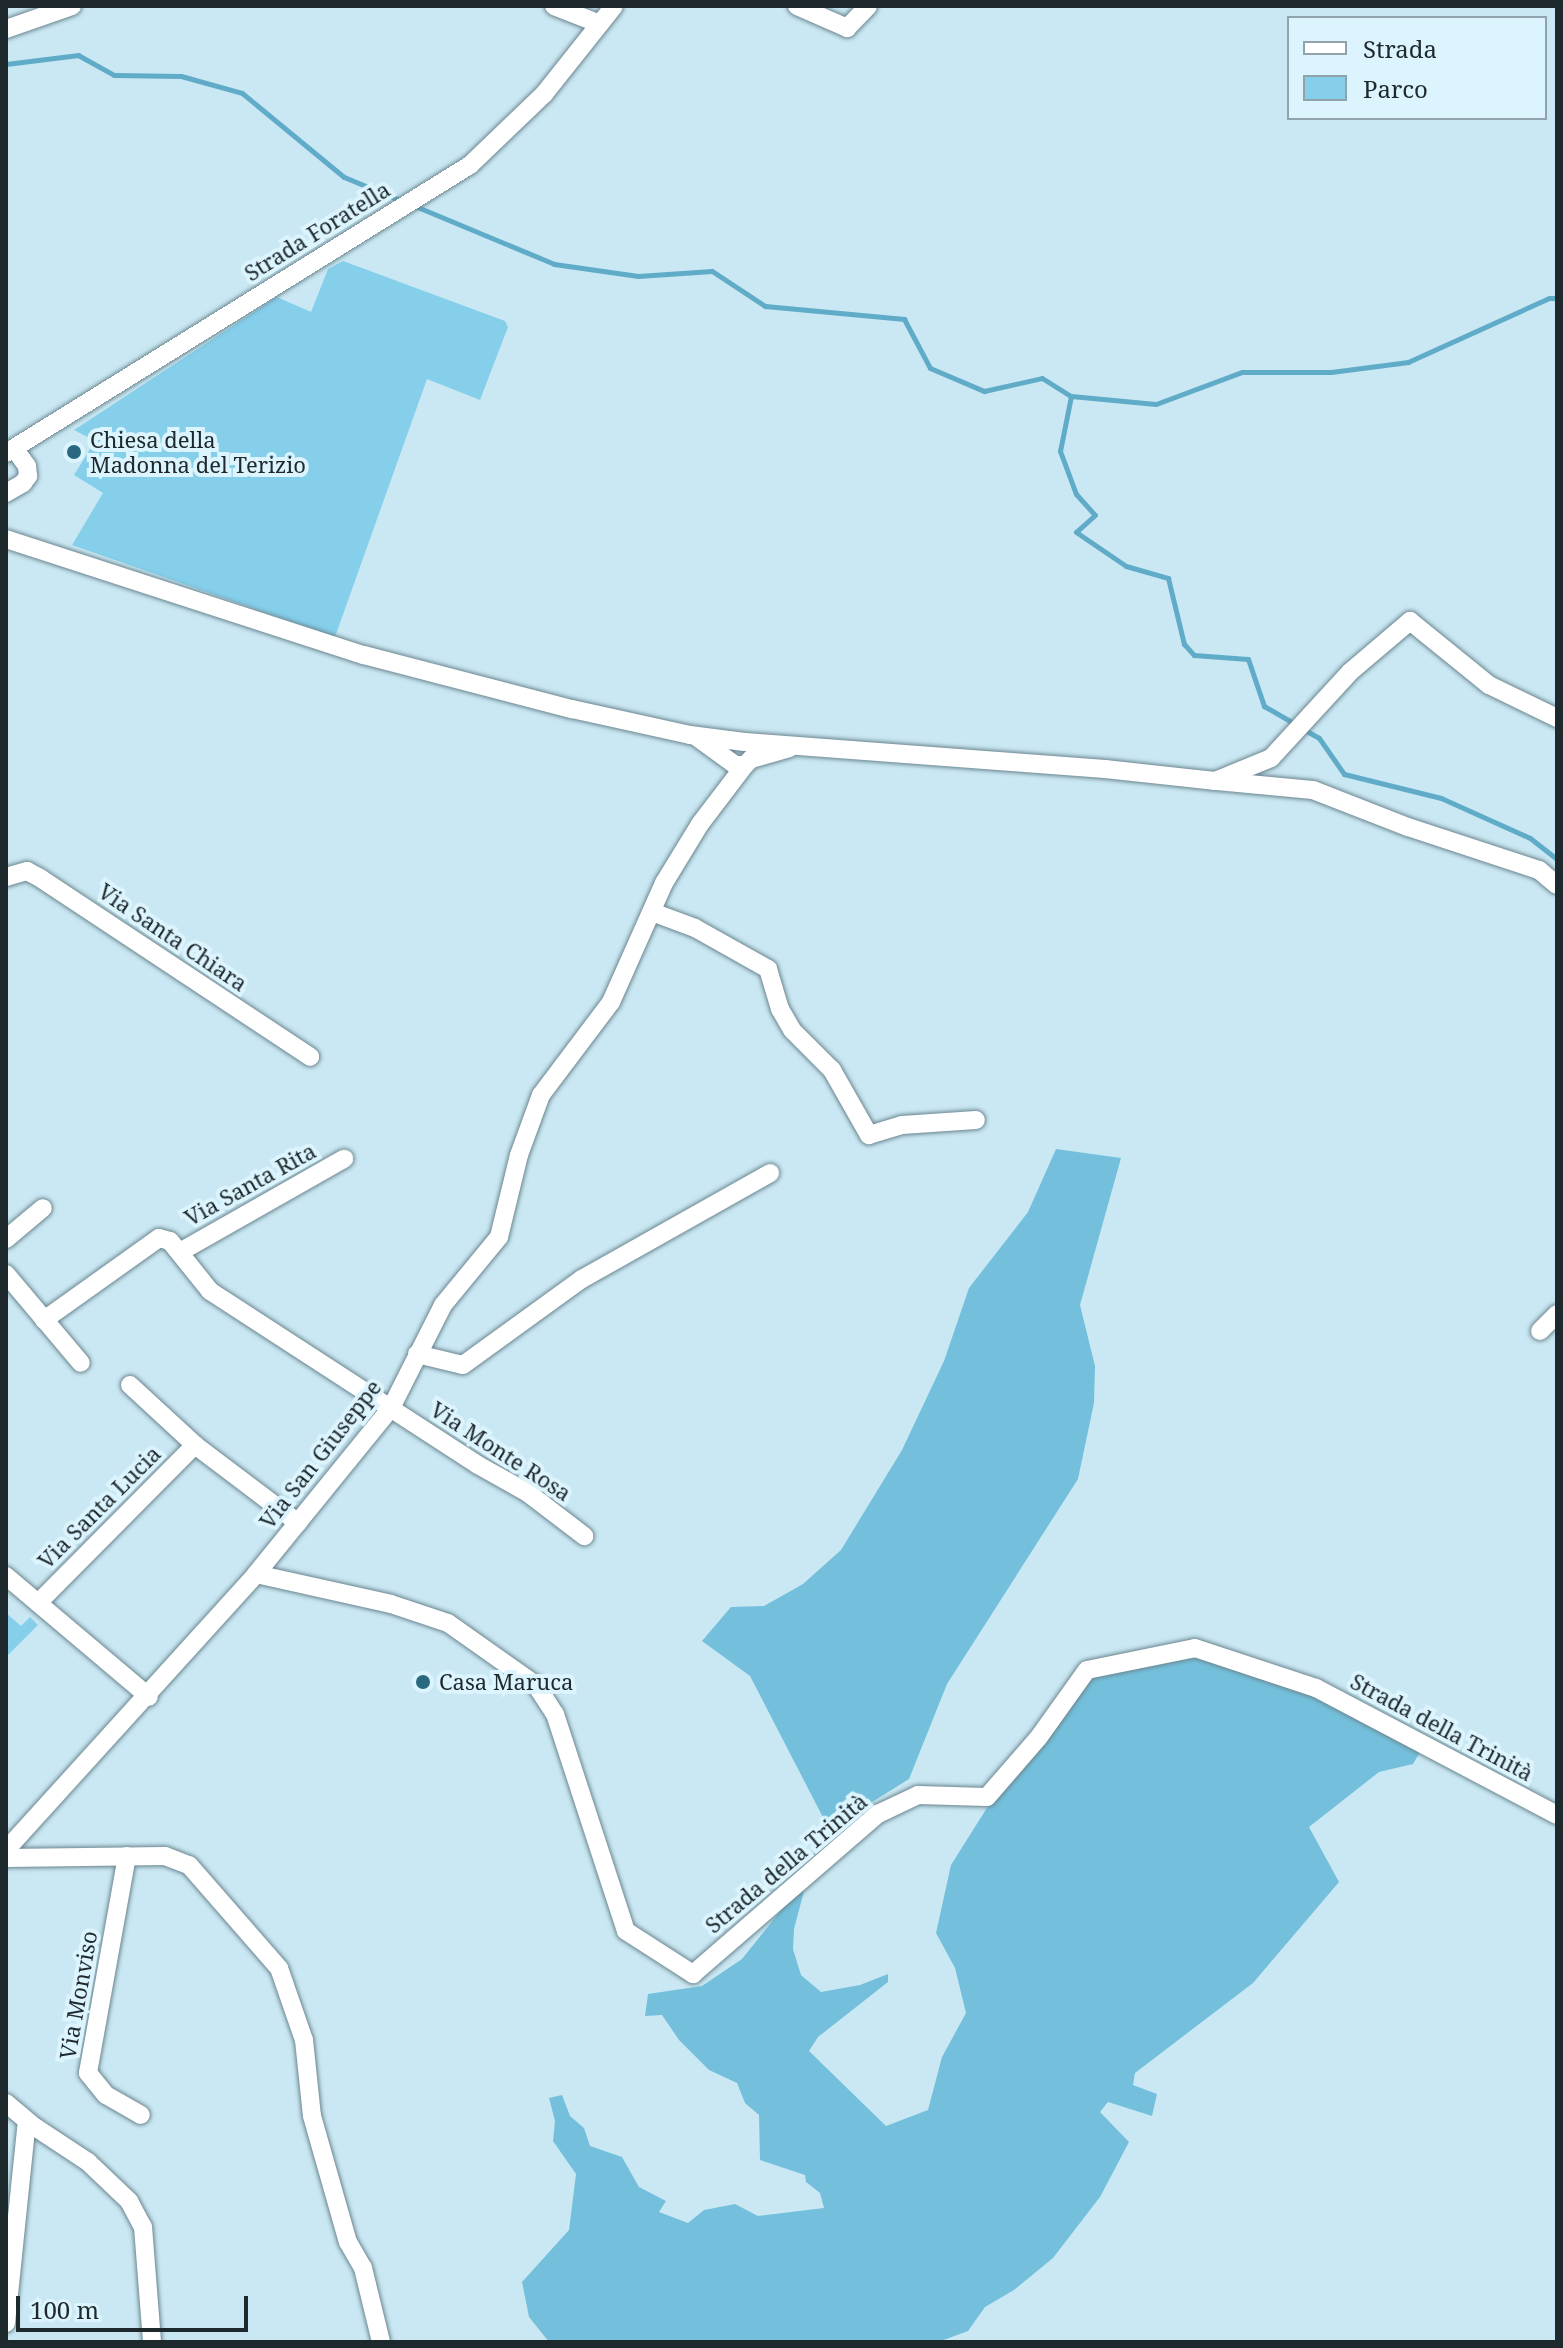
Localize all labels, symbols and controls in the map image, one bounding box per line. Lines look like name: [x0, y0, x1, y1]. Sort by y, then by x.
legend: [1287, 16, 1547, 120]
text: Strada: [1363, 32, 1437, 65]
text: Parco: [1363, 72, 1428, 105]
street label: Strada Foratella: [240, 176, 394, 286]
place label: Chiesa della Madonna del Terizio: [90, 426, 306, 478]
marker: Chiesa della Madonna del Terizio: [65, 443, 83, 461]
street label: Via Santa Chiara: [94, 878, 252, 996]
street label: Via Santa Rita: [180, 1137, 320, 1231]
street label: Via San Giuseppe: [254, 1374, 386, 1534]
street label: Via Monte Rosa: [426, 1396, 576, 1506]
street label: Via Santa Lucia: [32, 1440, 166, 1574]
street label: Strada della Trinità: [1346, 1668, 1538, 1786]
place label: Casa Maruca: [439, 1669, 573, 1695]
marker: Casa Maruca: [414, 1673, 432, 1691]
street label: Strada della Trinità: [700, 1788, 872, 1938]
street label: Via Monviso: [54, 1929, 102, 2061]
scale bar: [20, 2280, 252, 2330]
text: 100 m: [30, 2293, 99, 2326]

